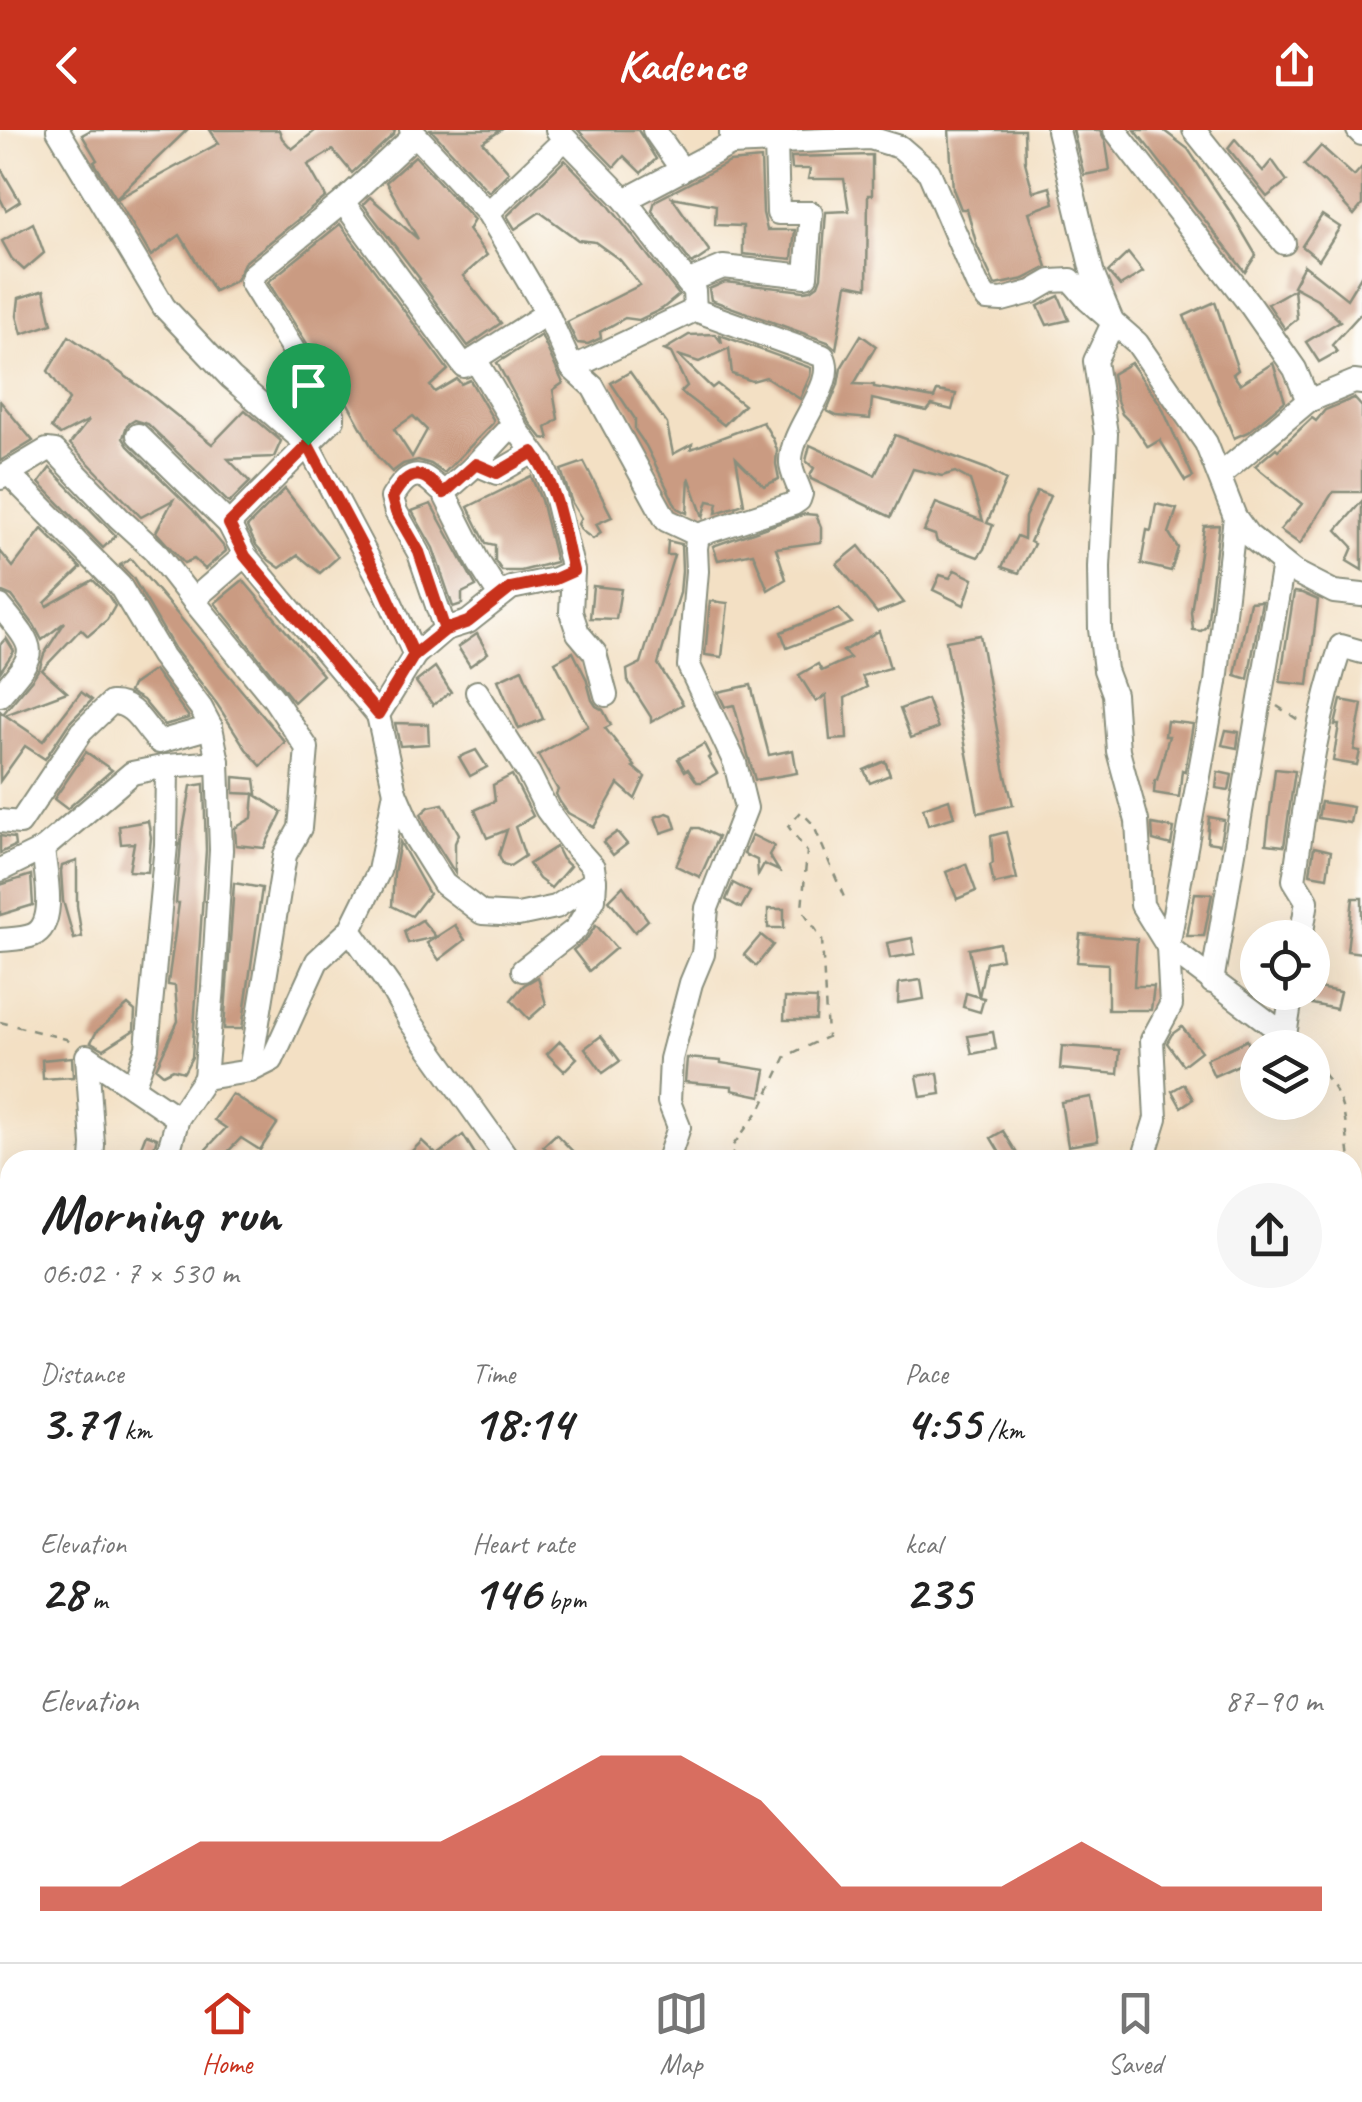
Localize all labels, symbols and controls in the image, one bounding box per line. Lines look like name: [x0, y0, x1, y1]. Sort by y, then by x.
text: Kadence: [617, 37, 745, 94]
icon: back: [40, 38, 95, 93]
icon: share: [1267, 38, 1322, 93]
pin: [266, 343, 351, 446]
icon: arrive: [281, 358, 336, 413]
map controls: [1240, 920, 1330, 1120]
button: locate: [1240, 920, 1330, 1010]
button: layers: [1240, 1030, 1330, 1120]
text: Morning run: [40, 1179, 280, 1249]
button: share: [1217, 1183, 1322, 1288]
text: 06:02 · 7 × 530 m: [40, 1252, 238, 1293]
text: Distance: [40, 1356, 124, 1391]
text: Time: [472, 1356, 515, 1391]
text: Pace: [905, 1356, 948, 1391]
text: 3.71: [40, 1391, 117, 1454]
text: 18:14: [472, 1391, 572, 1454]
text: 4:55: [905, 1391, 980, 1454]
text: km: [117, 1412, 151, 1447]
text: /km: [980, 1412, 1024, 1447]
text: Elevation: [40, 1526, 126, 1561]
text: Heart rate: [472, 1526, 574, 1561]
text: kcal: [905, 1526, 942, 1561]
text: 28: [40, 1561, 85, 1624]
text: 146: [472, 1561, 541, 1624]
text: 235: [905, 1561, 971, 1624]
text: m: [85, 1582, 107, 1617]
text: bpm: [541, 1582, 586, 1617]
text: Elevation: [40, 1680, 138, 1721]
text: 87–90 m: [1224, 1680, 1322, 1721]
tab: Home: [200, 1986, 255, 2081]
tab: Map: [654, 1986, 709, 2081]
tab: Saved: [1108, 1986, 1163, 2081]

